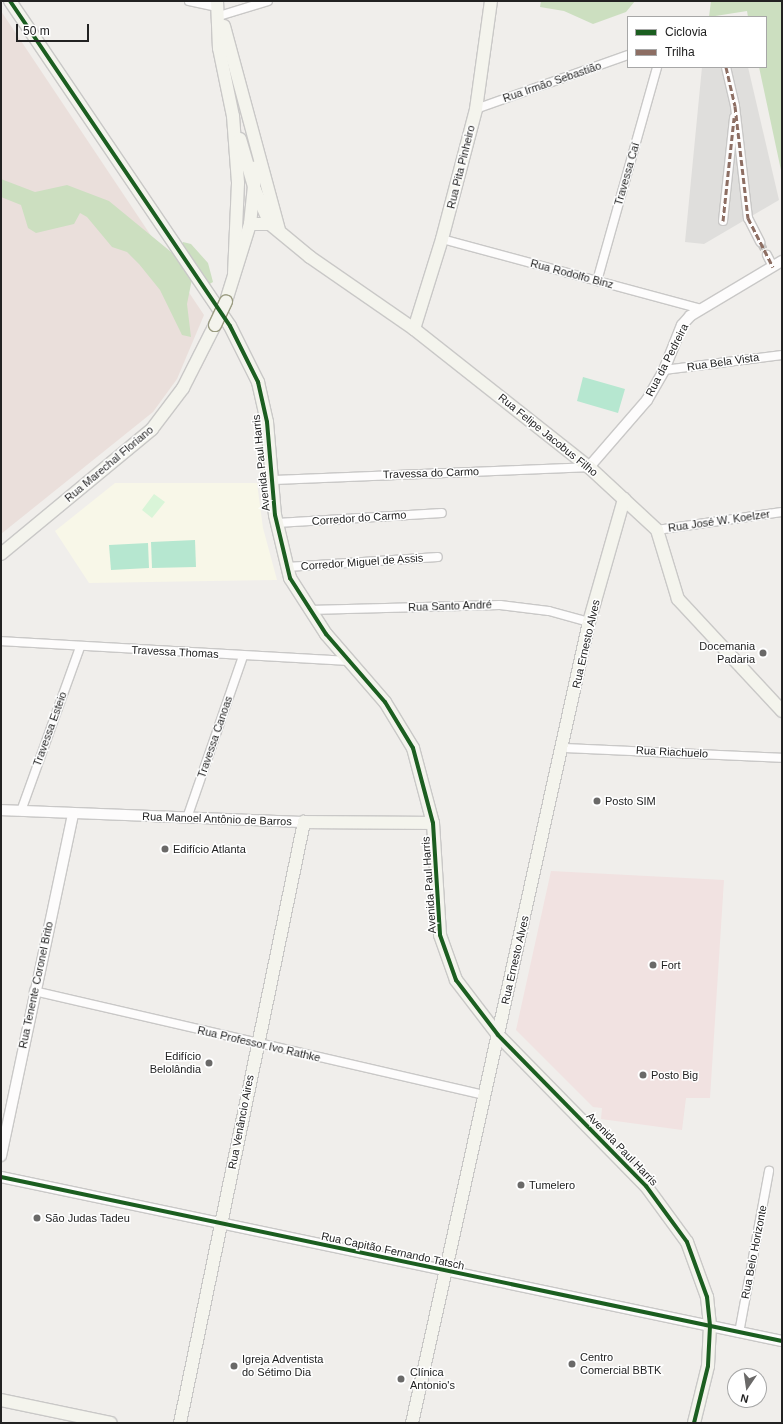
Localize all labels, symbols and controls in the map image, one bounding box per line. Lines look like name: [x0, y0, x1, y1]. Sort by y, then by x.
scale bar: [18, 16, 91, 42]
legend: [627, 16, 767, 68]
text: 50 m: [23, 24, 50, 38]
text: Ciclovia: [665, 25, 707, 39]
text: Trilha: [665, 45, 695, 59]
street label: Rua Irmão Sebastião: [501, 59, 603, 105]
street label: Rua Pita Pinheiro: [444, 124, 478, 210]
street label: Travessa Caí: [612, 141, 642, 207]
street label: Rua Rodolfo Binz: [529, 257, 615, 291]
street label: Rua da Pedreira: [643, 321, 691, 399]
street label: Rua Bela Vista: [686, 350, 760, 374]
street label: Rua Felipe Jacobus Filho: [496, 391, 600, 479]
street label: Avenida Paul Harris: [249, 414, 273, 512]
street label: Rua Marechal Floriano: [62, 423, 156, 505]
street label: Travessa do Carmo: [383, 465, 479, 481]
street label: Rua José W. Koelzer: [667, 507, 771, 535]
street label: Corredor do Carmo: [311, 508, 407, 528]
street label: Corredor Miguel de Assis: [300, 551, 424, 573]
street label: Rua Santo André: [408, 598, 492, 614]
street label: Rua Ernesto Alves: [569, 598, 603, 690]
place label: Docemania Padaria: [699, 640, 755, 666]
street label: Travessa Thomas: [131, 643, 219, 661]
marker: Docemania Padaria: [758, 648, 768, 658]
street label: Travessa Esteio: [30, 690, 70, 768]
street label: Travessa Canoas: [195, 694, 235, 780]
street label: Rua Riachuelo: [636, 744, 708, 760]
place label: Posto SIM: [605, 794, 656, 808]
marker: Posto SIM: [592, 796, 602, 806]
street label: Rua Manoel Antônio de Barros: [142, 810, 292, 828]
street label: Avenida Paul Harris: [419, 836, 439, 934]
place label: Edifício Atlanta: [173, 842, 246, 856]
marker: Edifício Atlanta: [160, 844, 170, 854]
street label: Rua Ernesto Alves: [498, 914, 532, 1006]
street label: Rua Tenente Coronel Brito: [16, 920, 56, 1050]
place label: Fort: [661, 958, 681, 972]
marker: Fort: [648, 960, 658, 970]
street label: Rua Professor Ivo Rathke: [196, 1023, 322, 1065]
place label: Edifício Belolândia: [150, 1050, 201, 1076]
marker: Edifício Belolândia: [204, 1058, 214, 1068]
place label: Posto Big: [651, 1068, 698, 1082]
marker: Posto Big: [638, 1070, 648, 1080]
street label: Rua Venâncio Aires: [225, 1073, 257, 1171]
street label: Avenida Paul Harris: [584, 1110, 660, 1188]
place label: Tumelero: [529, 1178, 575, 1192]
marker: Tumelero: [516, 1180, 526, 1190]
street label: Rua Belo Horizonte: [738, 1204, 770, 1300]
place label: São Judas Tadeu: [45, 1211, 130, 1225]
marker: São Judas Tadeu: [32, 1213, 42, 1223]
street label: Rua Capitão Fernando Tatsch: [320, 1229, 466, 1273]
place label: Centro Comercial BBTK: [580, 1351, 661, 1377]
place label: Igreja Adventista do Sétimo Dia: [242, 1353, 324, 1379]
marker: Centro Comercial BBTK: [567, 1359, 577, 1369]
marker: Igreja Adventista do Sétimo Dia: [229, 1361, 239, 1371]
place label: Clínica Antonio's: [410, 1366, 455, 1392]
north arrow: [727, 1368, 767, 1408]
marker: Clínica Antonio's: [395, 1373, 407, 1385]
text: N: [739, 1392, 750, 1405]

